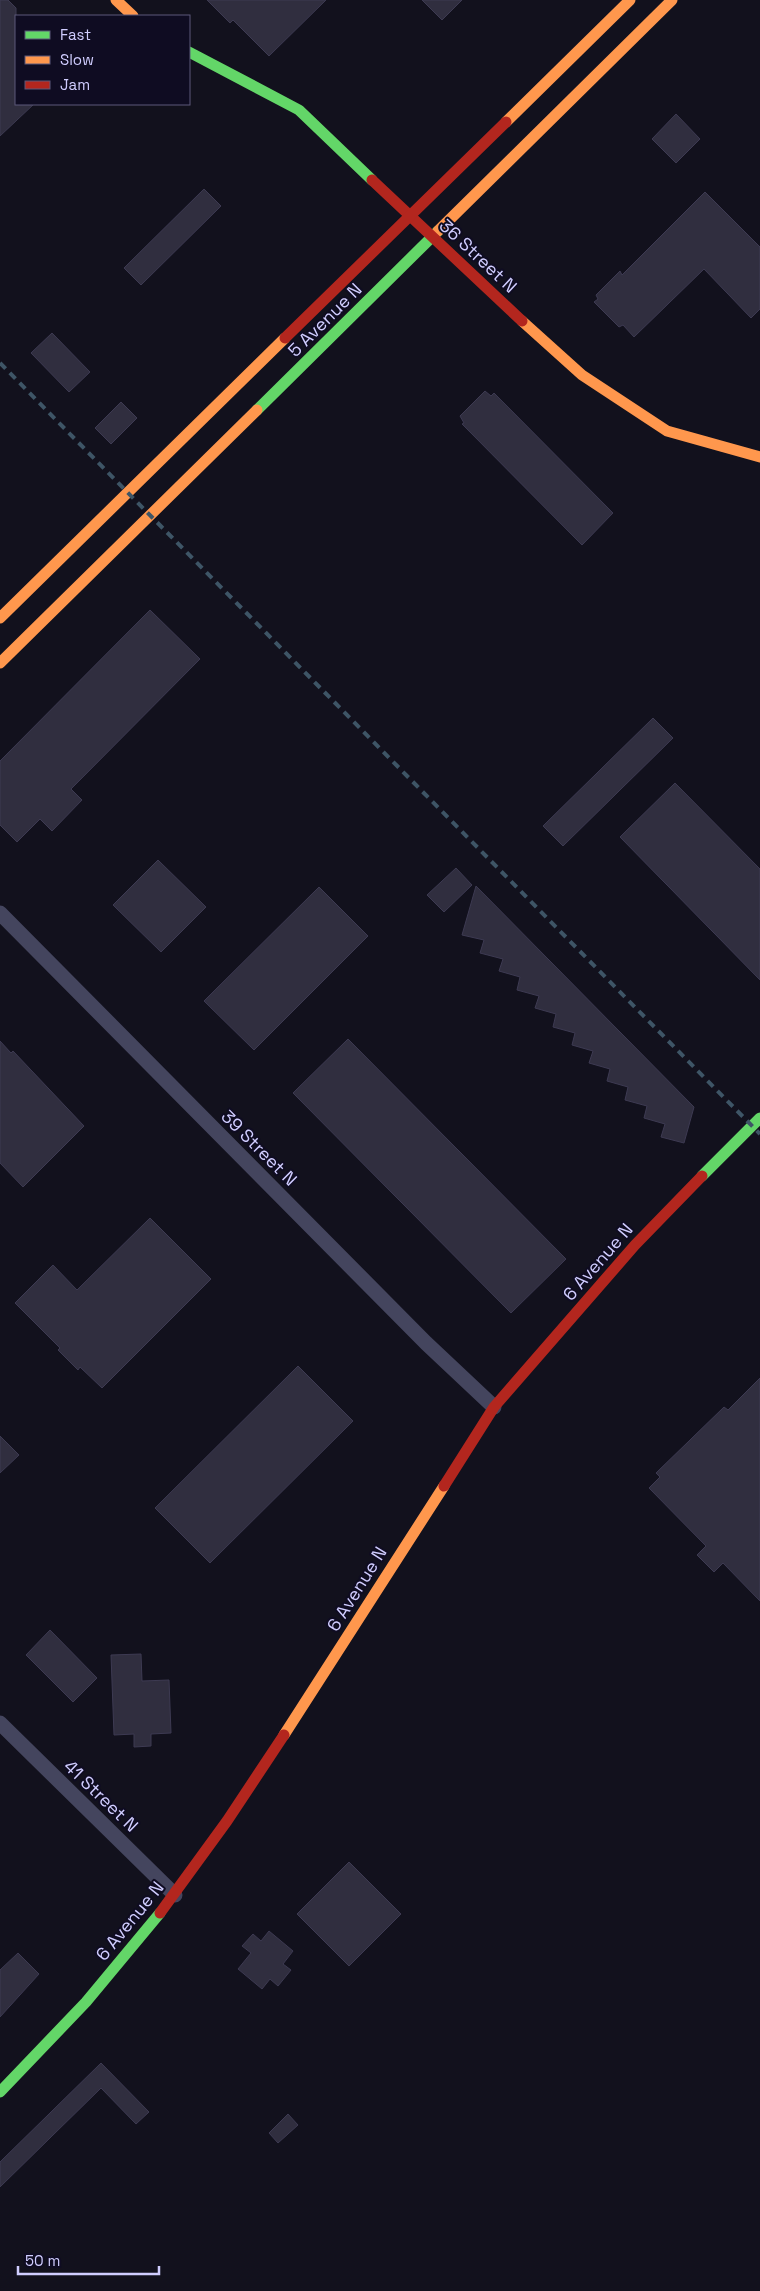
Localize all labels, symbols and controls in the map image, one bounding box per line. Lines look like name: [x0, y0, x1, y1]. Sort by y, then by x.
legend: [15, 15, 190, 105]
text: Fast: [60, 25, 91, 44]
text: Slow: [60, 50, 94, 69]
text: Jam: [60, 75, 90, 94]
street label: 36 Street N: [435, 214, 522, 298]
street label: 5 Avenue N: [283, 278, 366, 361]
street label: 39 Street N: [217, 1105, 302, 1190]
street label: 6 Avenue N: [558, 1218, 638, 1305]
street label: 6 Avenue N: [322, 1542, 392, 1635]
street label: 41 Street N: [59, 1755, 143, 1837]
street label: 6 Avenue N: [91, 1876, 169, 1965]
scale bar: [18, 2244, 159, 2276]
text: 50 m: [25, 2251, 60, 2270]

